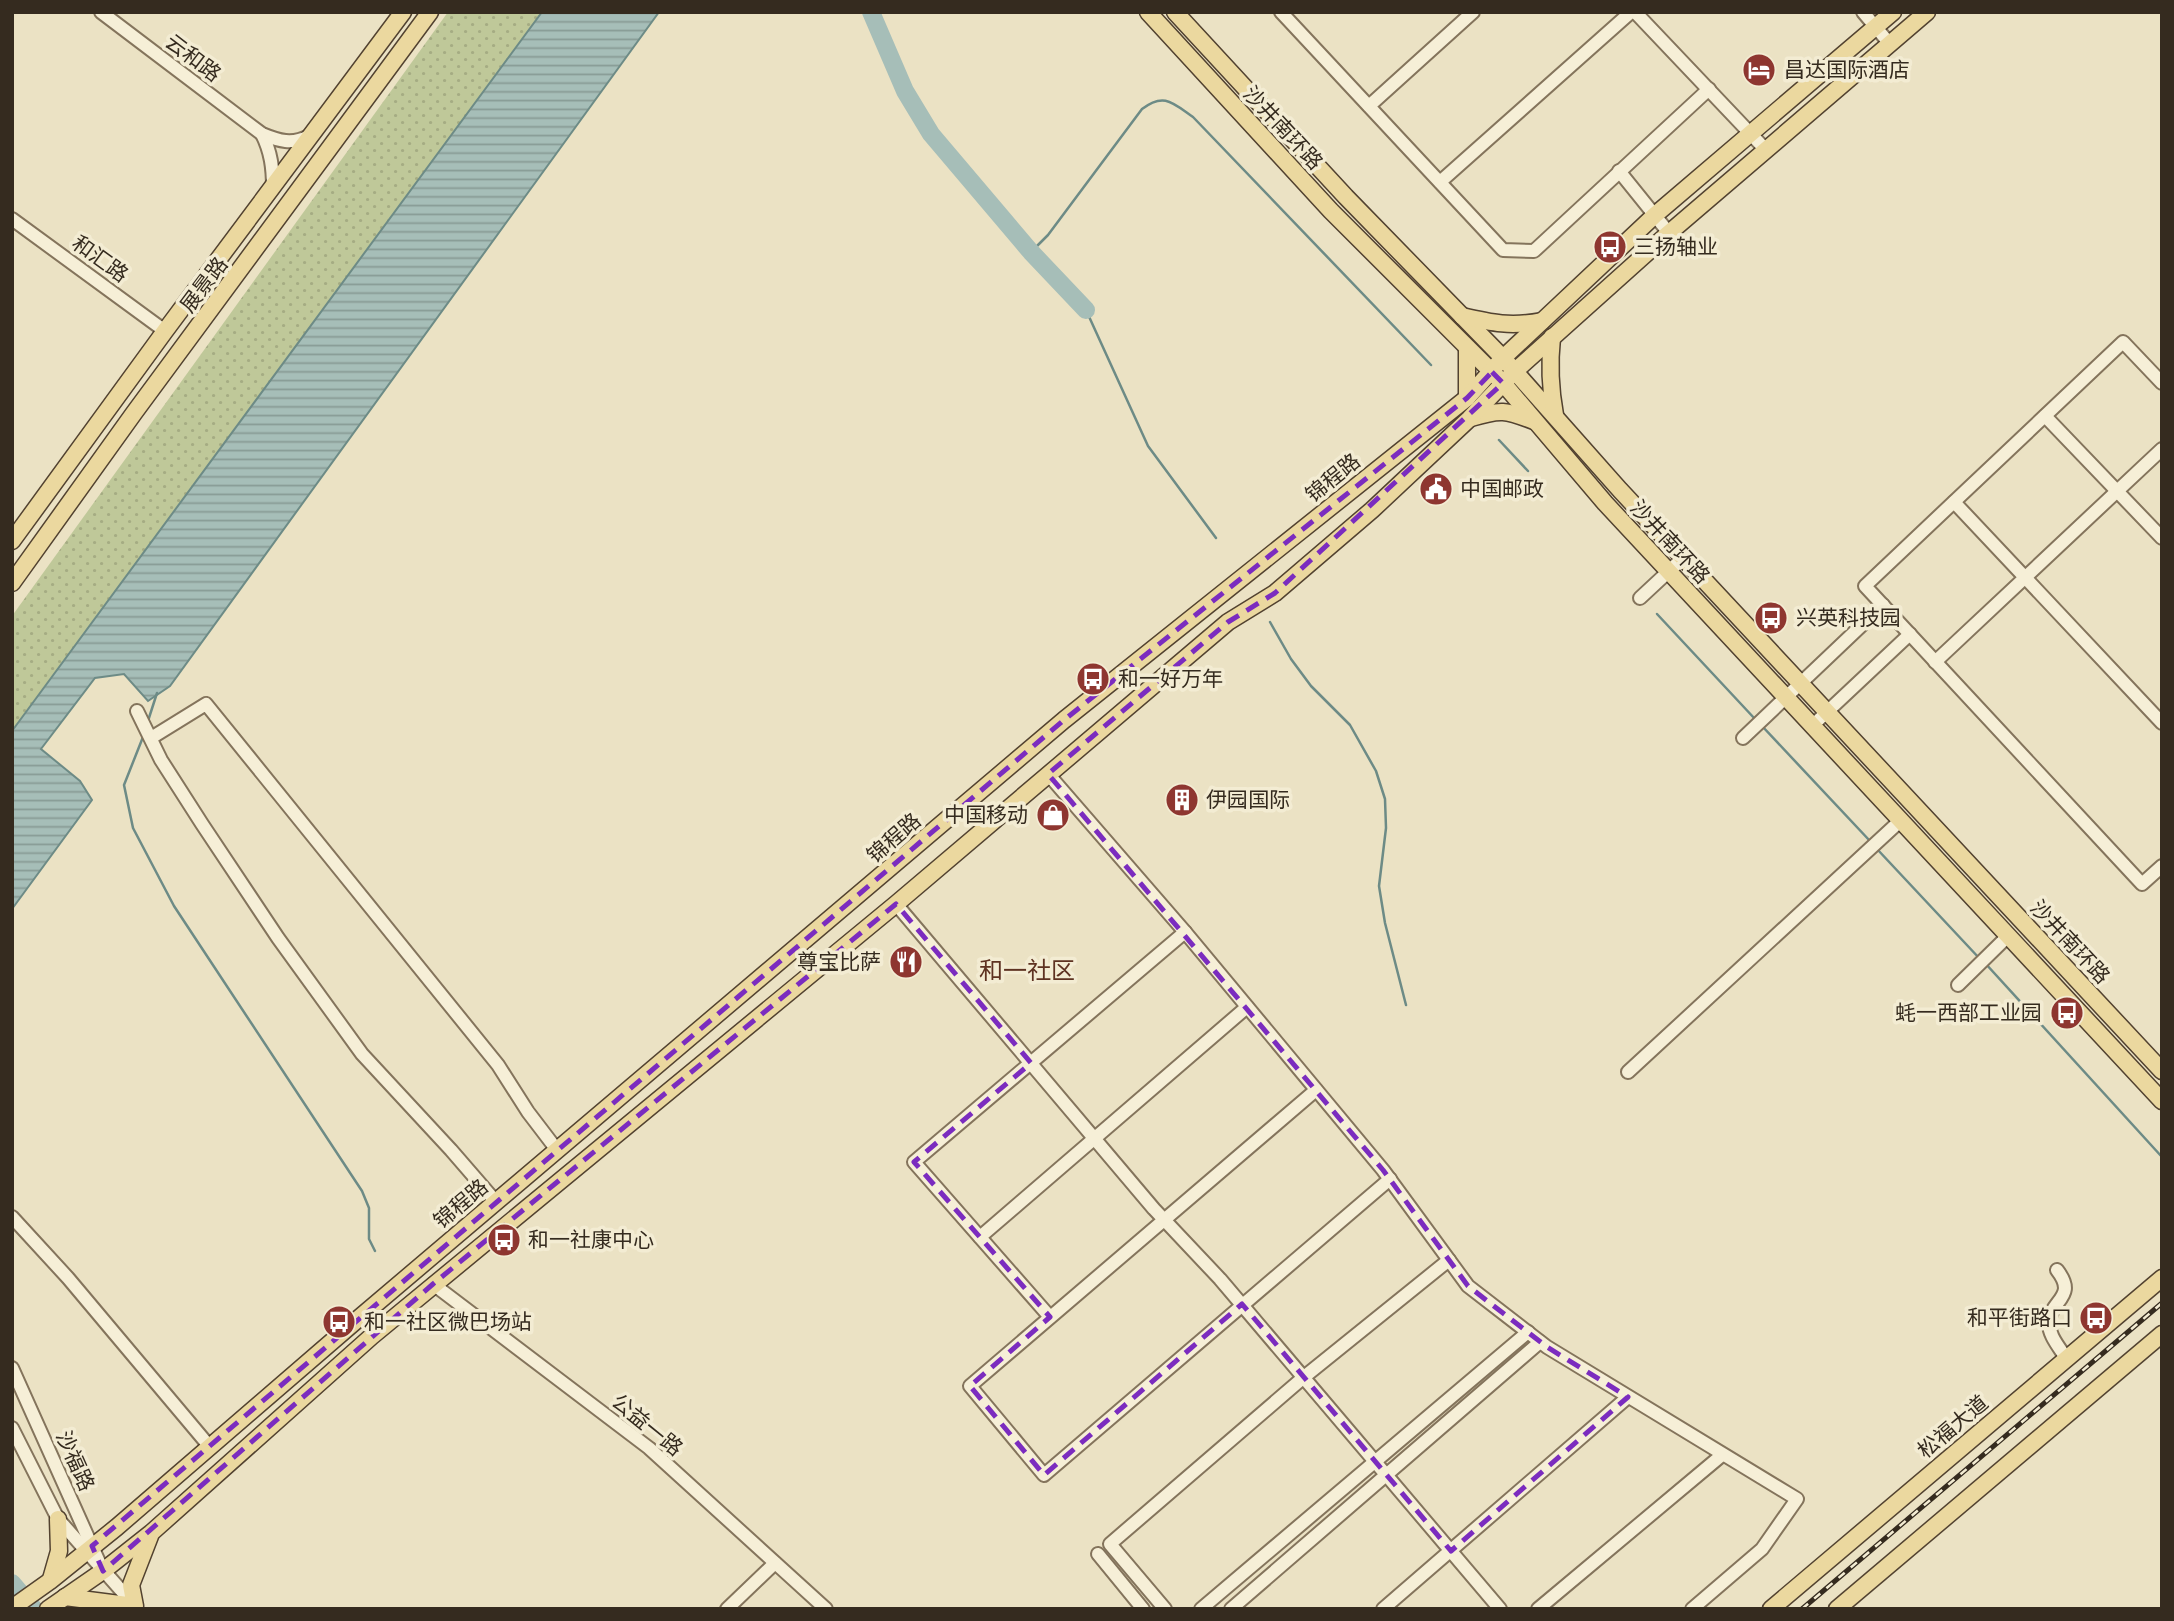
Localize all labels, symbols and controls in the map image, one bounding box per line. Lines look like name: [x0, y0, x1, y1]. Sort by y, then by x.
street label: 云和路: [161, 29, 225, 87]
hotel icon: 昌达国际酒店: [1740, 51, 1778, 89]
place label: 昌达国际酒店: [1784, 58, 1910, 82]
street label: 沙井南环路: [1238, 81, 1328, 175]
bus stop icon: 三扬轴业: [1591, 228, 1629, 266]
street label: 和汇路: [67, 231, 133, 287]
place label: 三扬轴业: [1634, 235, 1718, 259]
street label: 展景路: [175, 253, 233, 317]
street label: 锦程路: [1301, 449, 1365, 507]
public building icon: 中国邮政: [1417, 470, 1455, 508]
place label: 中国邮政: [1460, 477, 1544, 501]
street label: 沙井南环路: [1625, 495, 1715, 589]
bus stop icon: 兴英科技园: [1752, 599, 1790, 637]
place label: 兴英科技园: [1796, 606, 1901, 630]
bus stop icon: 和一好万年: [1074, 660, 1112, 698]
place label: 和一好万年: [1118, 667, 1223, 691]
building icon: 伊园国际: [1163, 781, 1201, 819]
place label: 伊园国际: [1206, 788, 1290, 812]
shop icon: 中国移动: [1034, 796, 1072, 834]
place label: 中国移动: [944, 803, 1028, 827]
street label: 锦程路: [862, 808, 926, 868]
street label: 沙井南环路: [2025, 895, 2115, 989]
restaurant icon: 尊宝比萨: [887, 943, 925, 981]
place label: 尊宝比萨: [797, 950, 881, 974]
district label: 和一社区: [979, 957, 1075, 984]
bus stop icon: 蚝一西部工业园: [2048, 994, 2086, 1032]
place label: 蚝一西部工业园: [1895, 1001, 2042, 1025]
street label: 锦程路: [429, 1175, 493, 1233]
bus stop icon: 和一社康中心: [485, 1221, 523, 1259]
place label: 和一社康中心: [528, 1228, 654, 1252]
bus stop icon: 和平街路口: [2077, 1299, 2115, 1337]
bus stop icon: 和一社区微巴场站: [320, 1303, 358, 1341]
place label: 和平街路口: [1967, 1306, 2072, 1330]
place label: 和一社区微巴场站: [364, 1310, 532, 1334]
street label: 公益一路: [607, 1389, 687, 1461]
street label: 松福大道: [1913, 1391, 1993, 1463]
street label: 沙福路: [51, 1427, 99, 1495]

